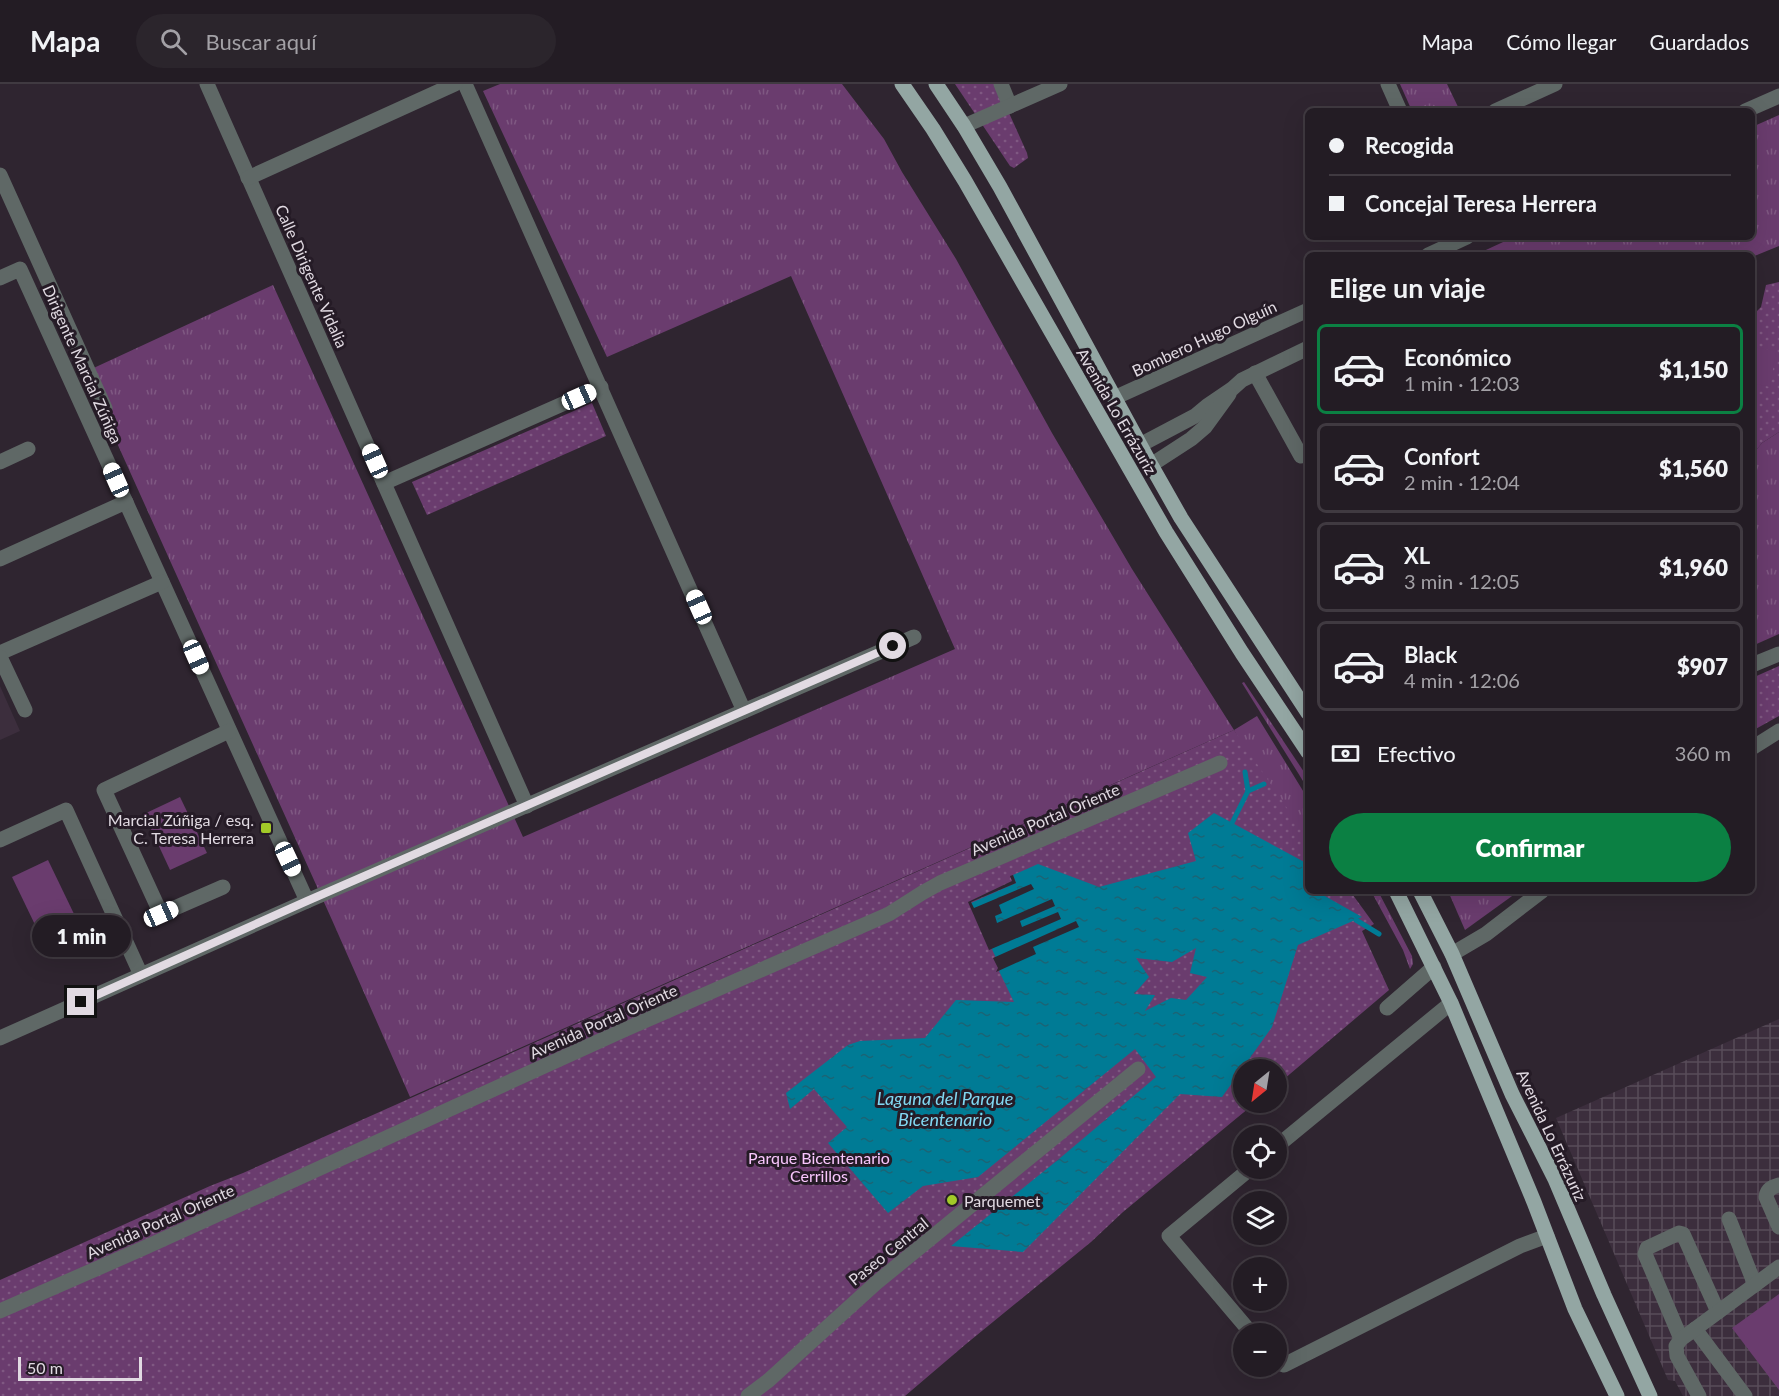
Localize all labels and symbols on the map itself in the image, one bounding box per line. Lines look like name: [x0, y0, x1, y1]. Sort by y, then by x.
street label: Calle Dirigente Vidalia: [272, 202, 352, 350]
street label: Dirigente Marcial Zúñiga: [39, 282, 127, 446]
street label: Bombero Hugo Olguín: [1129, 296, 1279, 380]
street label: Avenida Lo Errázuriz: [1073, 344, 1161, 478]
car: [559, 381, 599, 413]
car: [359, 441, 391, 481]
car: [100, 460, 132, 500]
car: [683, 587, 715, 627]
route start: [879, 632, 906, 659]
car: [180, 637, 212, 677]
street label: Avenida Portal Oriente: [968, 779, 1122, 859]
place label: Marcial Zúñiga / esq. C. Teresa Herrera: [108, 810, 254, 847]
marker: Marcial Zúñiga / esq. C. Teresa Herrera: [259, 821, 273, 835]
car: [272, 839, 304, 879]
car: [141, 898, 181, 930]
callout: 1 min: [32, 915, 130, 957]
street label: Avenida Portal Oriente: [526, 980, 680, 1062]
route end: [67, 988, 94, 1015]
north arrow: [1233, 1059, 1287, 1113]
street label: Avenida Lo Errázuriz: [1513, 1066, 1591, 1204]
water label: Laguna del Parque Bicentenario: [877, 1087, 1013, 1130]
park label: Parque Bicentenario Cerrillos: [748, 1148, 890, 1185]
street label: Avenida Portal Oriente: [83, 1180, 237, 1262]
place label: Parquemet: [964, 1191, 1041, 1210]
marker: Parquemet: [945, 1193, 959, 1207]
street label: Paseo Central: [844, 1213, 932, 1289]
scale bar: [18, 1354, 142, 1382]

